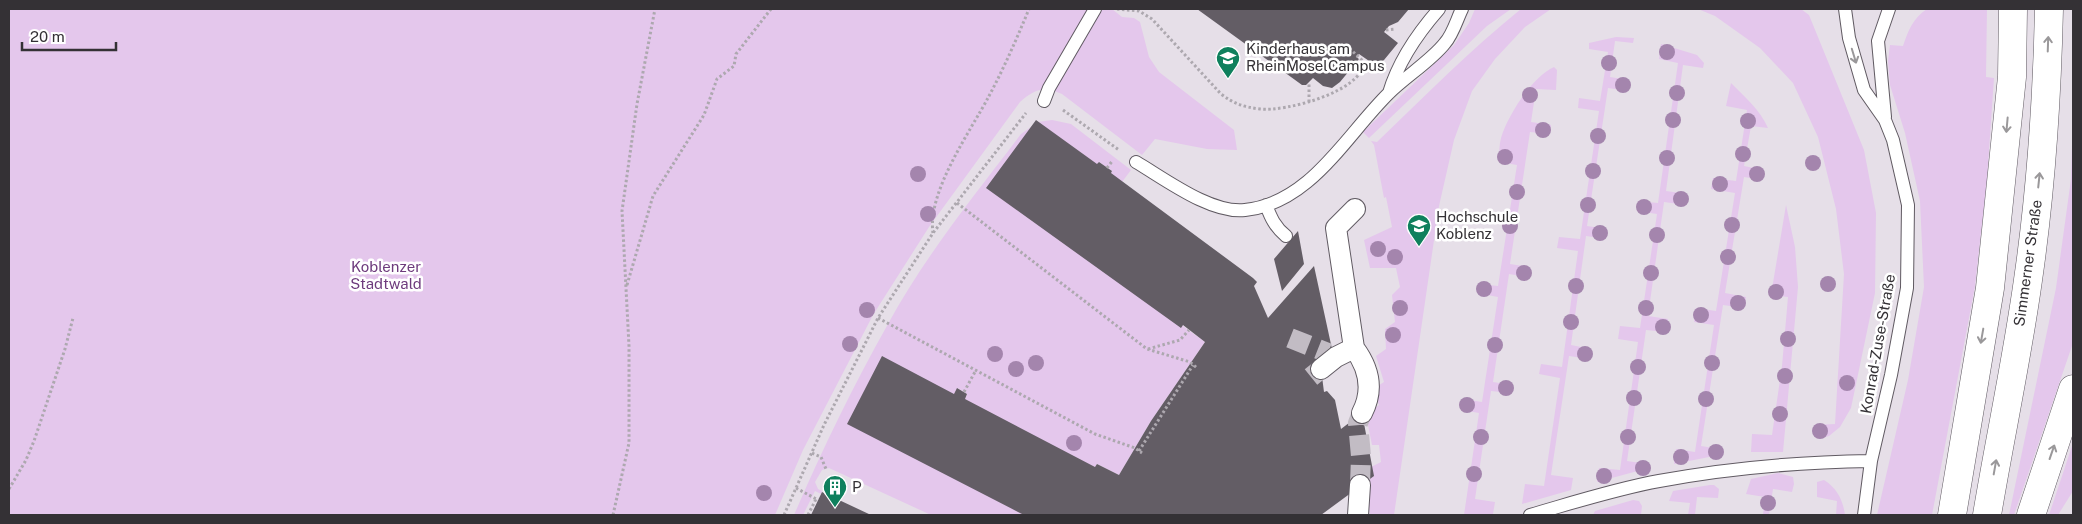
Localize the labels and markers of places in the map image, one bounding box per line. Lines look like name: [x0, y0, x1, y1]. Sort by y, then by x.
place label: Kinderhaus am RheinMoselCampus: [1246, 40, 1385, 74]
school or university icon: Kinderhaus am RheinMoselCampus: [1215, 45, 1241, 79]
place label: Hochschule Koblenz: [1436, 208, 1518, 242]
school or university icon: Hochschule Koblenz: [1406, 213, 1432, 247]
building icon: P: [822, 474, 848, 508]
place label: P: [852, 478, 862, 495]

